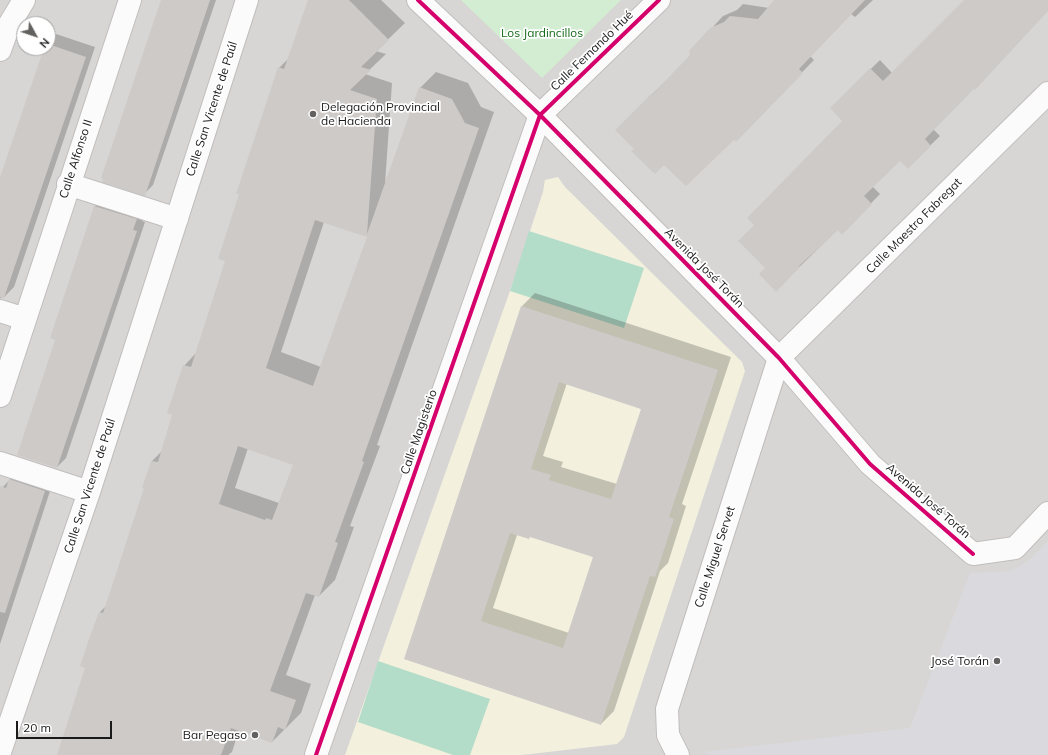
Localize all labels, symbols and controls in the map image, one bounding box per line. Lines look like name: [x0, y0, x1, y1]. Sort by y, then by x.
street label: Calle Fernando Hué: [548, 8, 636, 94]
north arrow: [16, 16, 56, 56]
park label: Los Jardincillos: [501, 26, 583, 40]
text: N: [36, 35, 52, 51]
street label: Calle San Vicente de Paúl: [183, 40, 241, 178]
place label: Delegación Provincial de Hacienda: [321, 100, 440, 128]
marker: Delegación Provincial de Hacienda: [308, 109, 318, 119]
street label: Calle Alfonso II: [56, 118, 96, 200]
street label: Calle Maestro Fabregat: [863, 175, 965, 277]
street label: Avenida José Torán: [661, 225, 747, 311]
street label: Calle Magisterio: [398, 388, 440, 476]
street label: Calle San Vicente de Paúl: [61, 417, 119, 555]
street label: Avenida José Torán: [883, 460, 973, 542]
street label: Calle Miguel Servet: [692, 504, 738, 610]
place label: José Torán: [931, 654, 989, 668]
marker: José Torán: [992, 656, 1002, 666]
scale bar: [18, 713, 114, 739]
text: 20 m: [23, 720, 51, 735]
place label: Bar Pegaso: [183, 728, 247, 742]
marker: Bar Pegaso: [250, 730, 260, 740]

